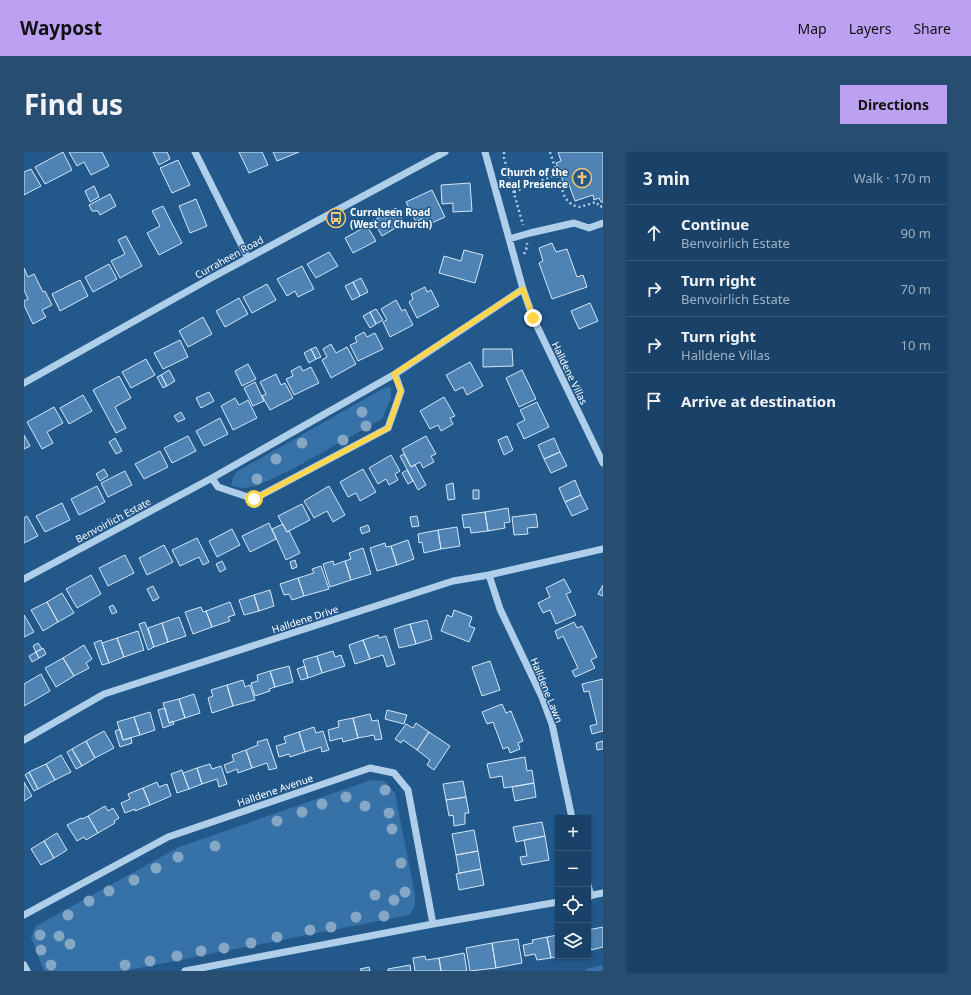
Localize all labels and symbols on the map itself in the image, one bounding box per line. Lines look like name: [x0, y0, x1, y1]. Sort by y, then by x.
place label: Church of the Real Presence: [499, 165, 568, 191]
church icon: Church of the Real Presence: [571, 167, 593, 189]
place label: Curraheen Road (West of Church): [350, 205, 432, 231]
bus stop icon: Curraheen Road (West of Church): [325, 207, 347, 229]
street label: Curraheen Road: [192, 232, 266, 282]
route end: [524, 309, 542, 327]
street label: Halldene Villas: [549, 339, 591, 407]
route start: [245, 490, 263, 508]
street label: Benvoirlich Estate: [73, 494, 154, 546]
street label: Halldene Drive: [270, 602, 340, 636]
street label: Halldene Lawn: [528, 655, 566, 725]
street label: Halldene Avenue: [235, 770, 315, 810]

